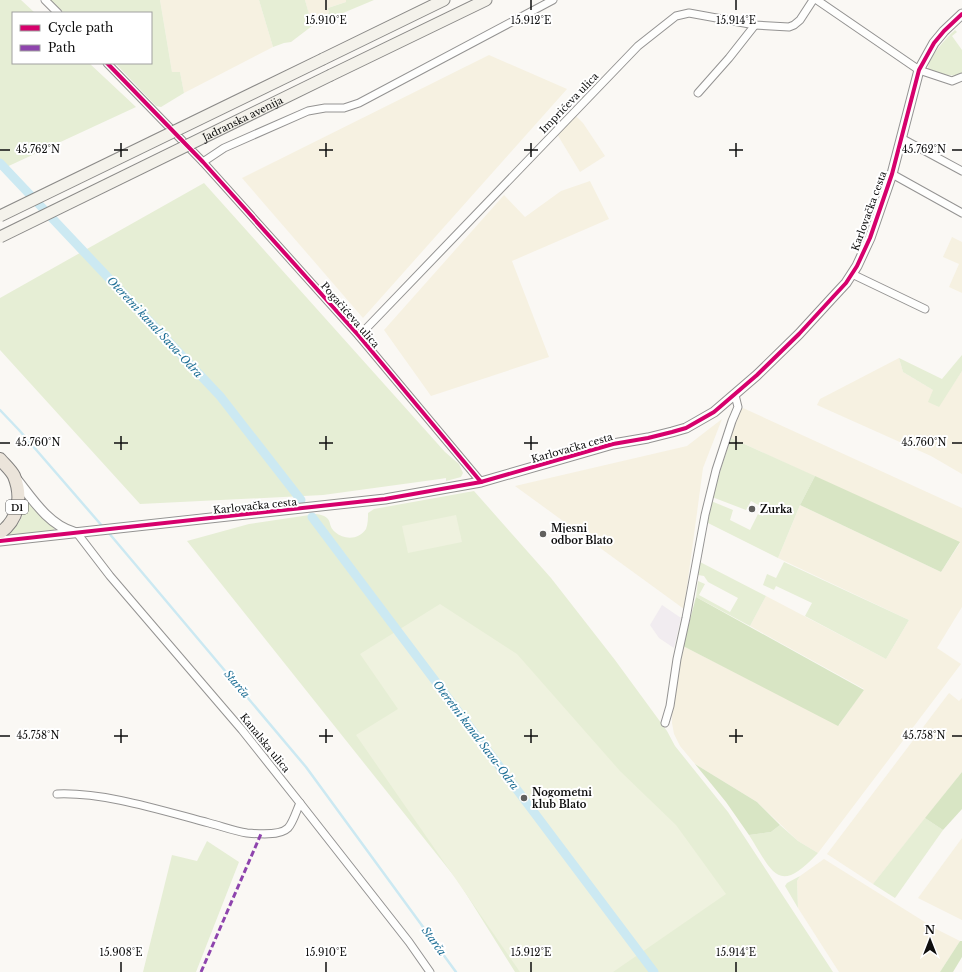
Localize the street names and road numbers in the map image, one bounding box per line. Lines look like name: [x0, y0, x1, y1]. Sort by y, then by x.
street label: Imprićeva ulica: [537, 70, 602, 136]
street label: Jadranska avenija: [198, 93, 285, 144]
street label: Karlovačka cesta: [849, 169, 890, 253]
street label: Pogačićeva ulica: [318, 279, 382, 351]
street label: Karlovačka cesta: [530, 430, 615, 466]
street label: Karlovačka cesta: [213, 495, 298, 517]
road number: D1: [6, 500, 28, 514]
street label: Kanalska ulica: [237, 711, 293, 776]

